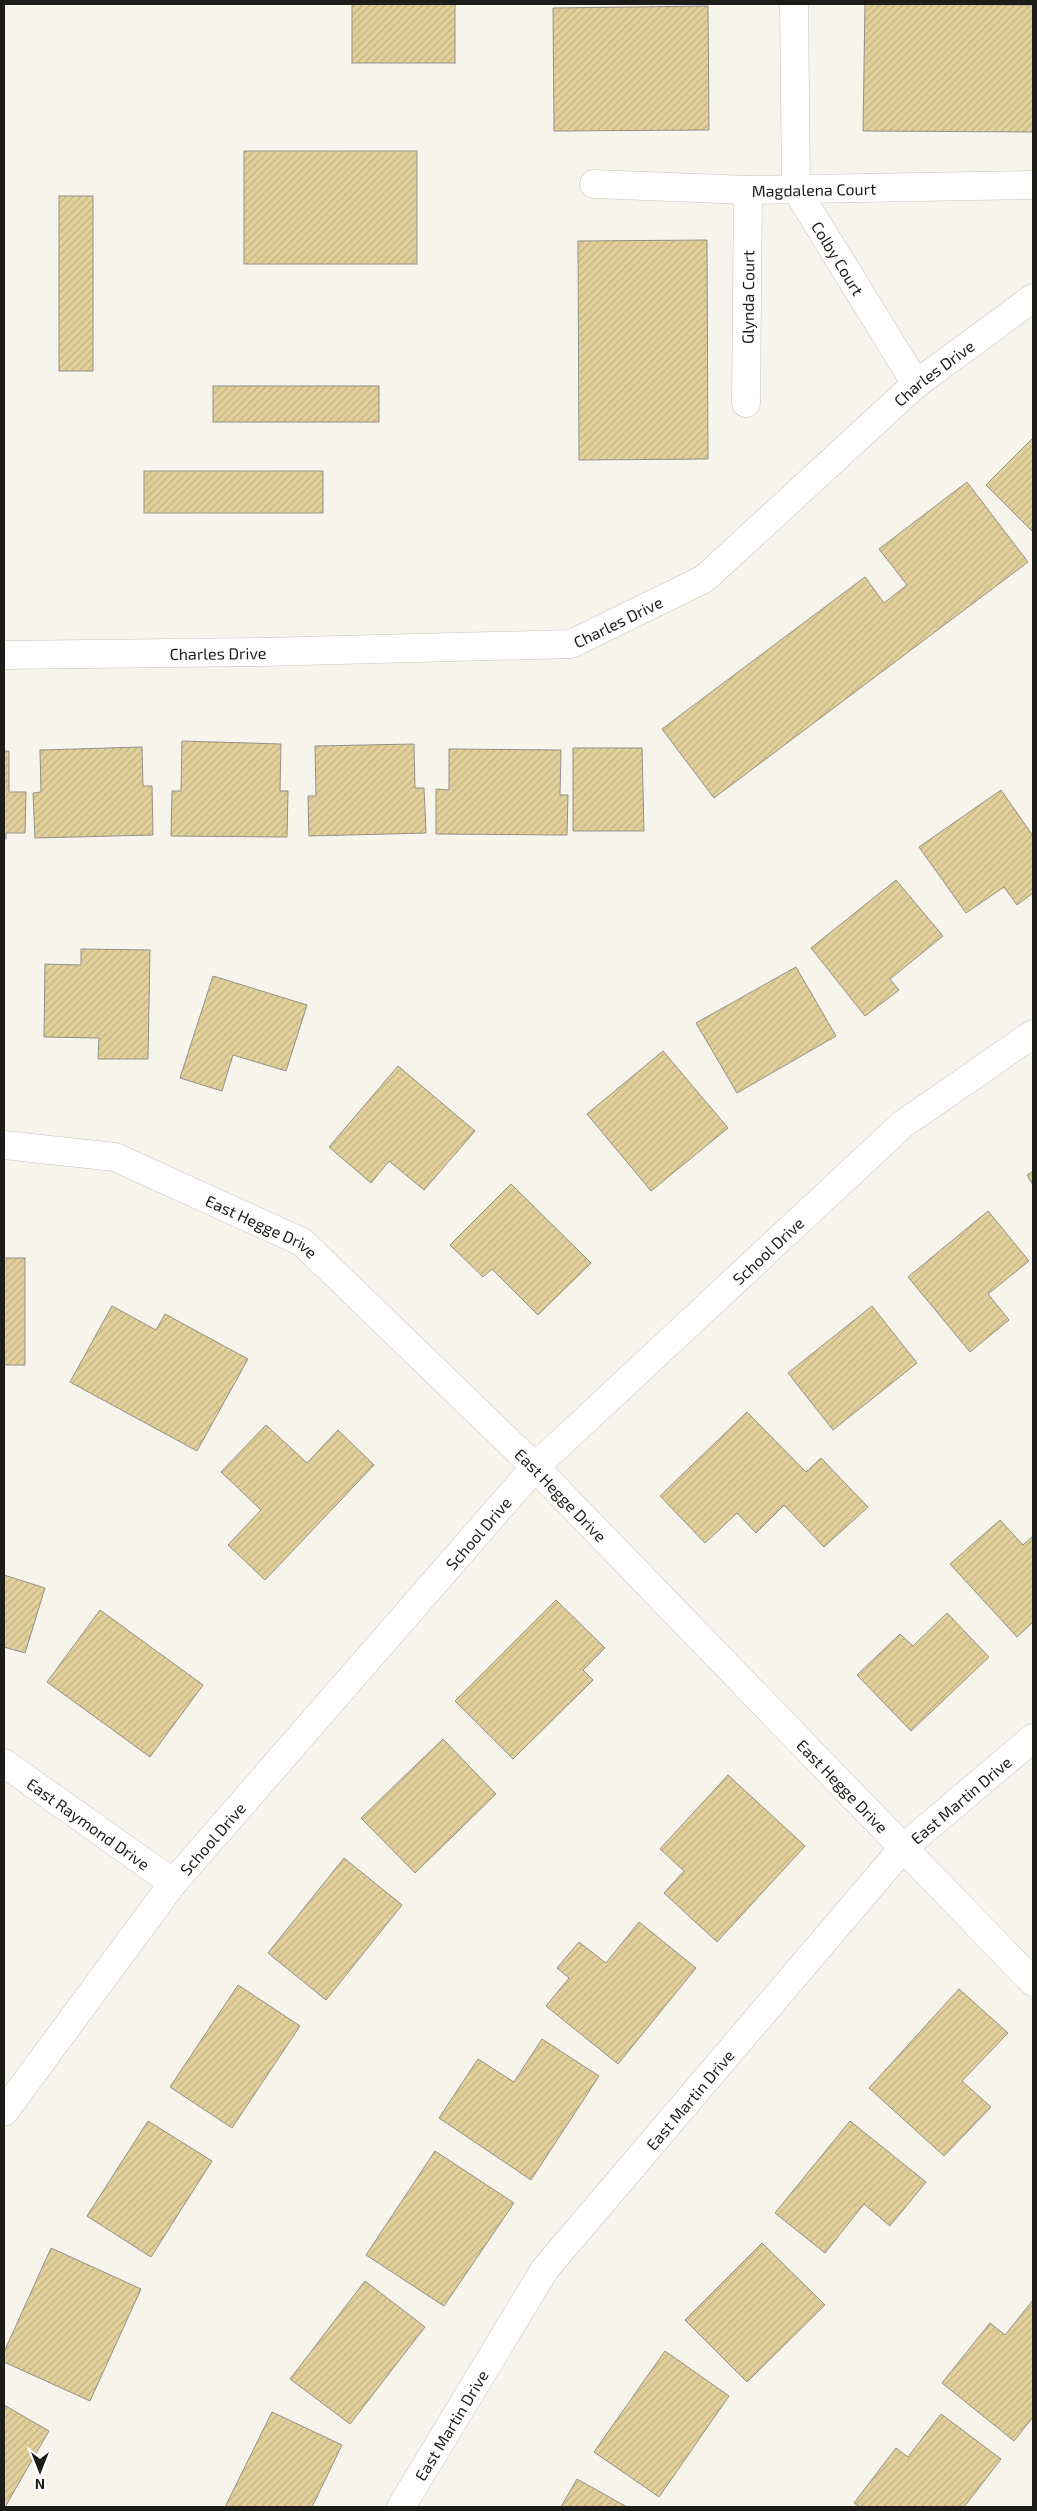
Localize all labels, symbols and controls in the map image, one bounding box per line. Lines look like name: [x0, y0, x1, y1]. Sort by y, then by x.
street label: Magdalena Court: [751, 178, 876, 199]
street label: Colby Court: [808, 217, 868, 299]
street label: Glynda Court: [737, 250, 757, 344]
street label: Charles Drive: [889, 335, 977, 410]
street label: Charles Drive: [570, 591, 665, 651]
street label: Charles Drive: [170, 642, 266, 663]
street label: East Hegge Drive: [203, 1190, 322, 1262]
street label: School Drive: [728, 1213, 807, 1288]
street label: East Hegge Drive: [512, 1444, 611, 1545]
street label: School Drive: [441, 1492, 515, 1573]
street label: East Hegge Drive: [793, 1735, 893, 1836]
street label: East Martin Drive: [906, 1752, 1015, 1847]
street label: East Raymond Drive: [24, 1773, 154, 1873]
street label: School Drive: [175, 1798, 249, 1878]
street label: East Martin Drive: [641, 2045, 737, 2153]
street label: East Martin Drive: [410, 2366, 491, 2484]
north arrow: [15, 2446, 65, 2496]
text: N: [35, 2476, 45, 2493]

